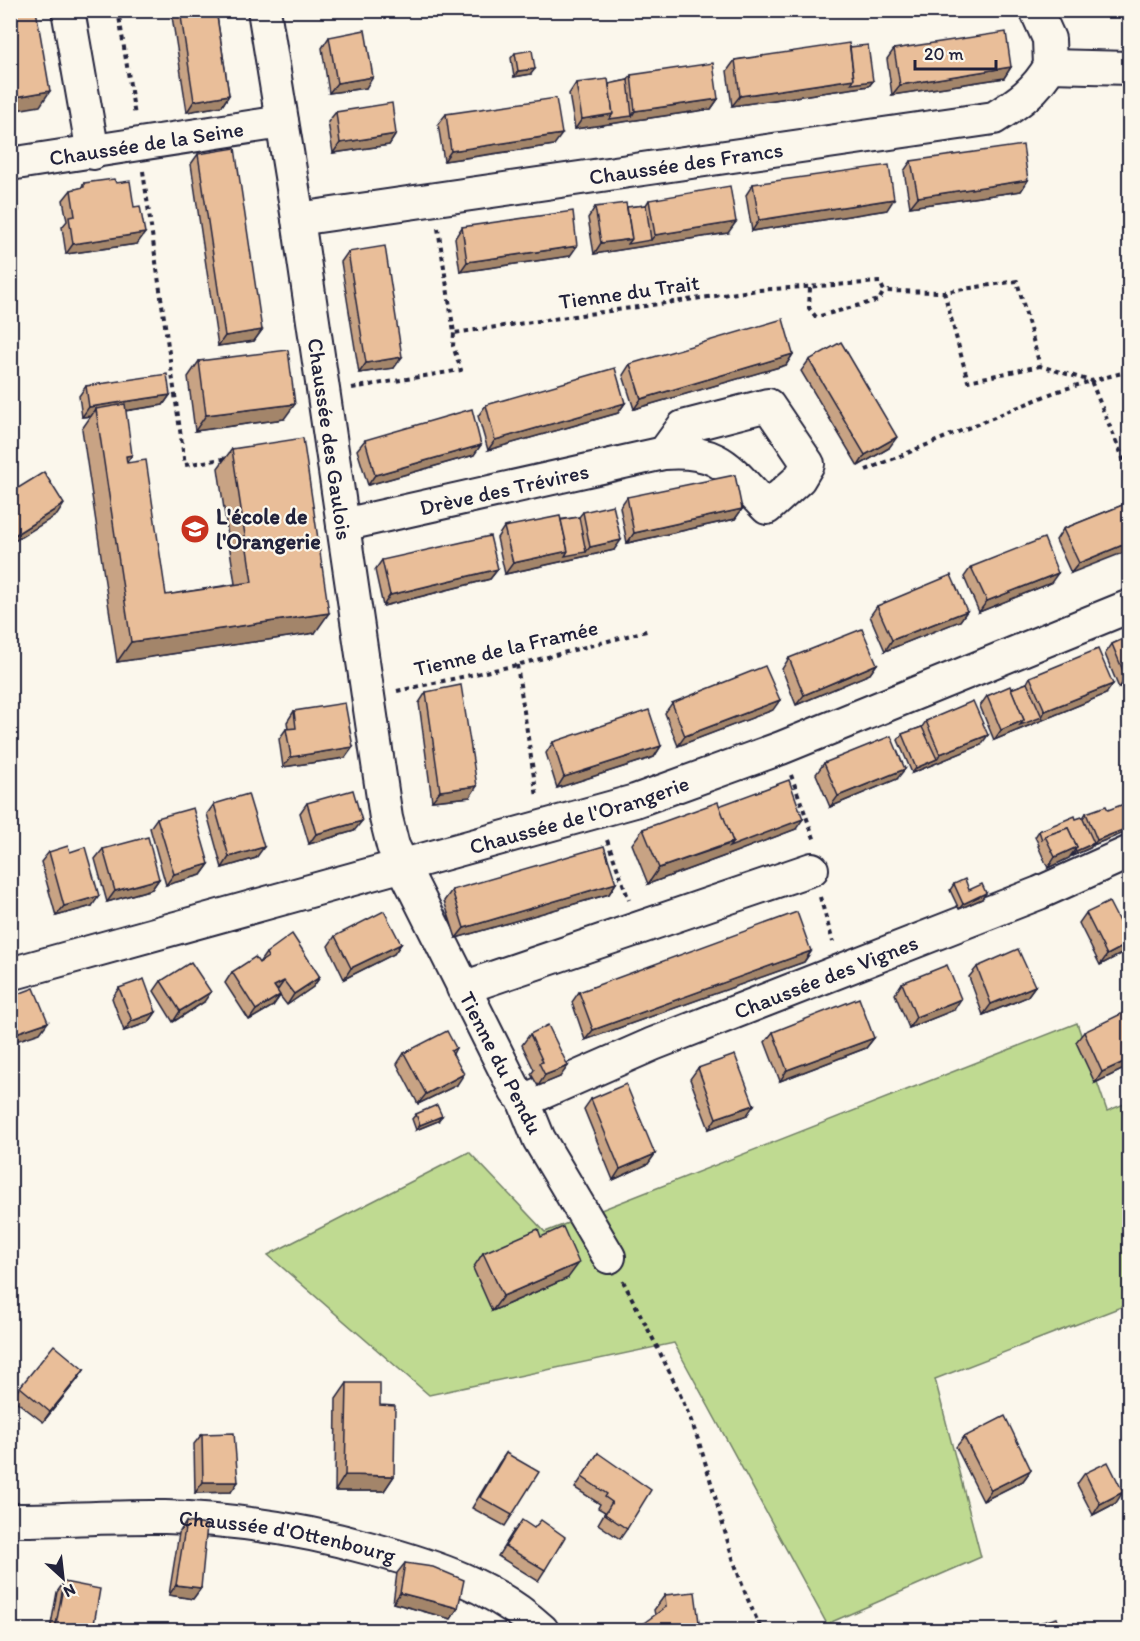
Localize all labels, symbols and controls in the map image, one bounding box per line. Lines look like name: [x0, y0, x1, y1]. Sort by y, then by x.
scale bar: [915, 33, 996, 71]
text: 20 m: [924, 43, 964, 65]
street label: Chaussée de la Seine: [47, 115, 245, 171]
street label: Chaussée des Francs: [587, 135, 785, 190]
street label: Tienne du Trait: [557, 269, 701, 315]
street label: Chaussée des Gaulois: [302, 336, 358, 542]
street label: Drève des Trévires: [417, 457, 591, 521]
place label: L'école de l'Orangerie: [216, 503, 321, 555]
school or university icon: L'école de l'Orangerie: [179, 513, 211, 545]
street label: Tienne de la Framée: [411, 614, 601, 682]
street label: Chaussée de l'Orangerie: [466, 769, 693, 860]
street label: Chaussée des Vignes: [730, 928, 922, 1025]
street label: Tienne du Pendu: [453, 987, 549, 1139]
street label: Chaussée d'Ottenbourg: [178, 1504, 400, 1569]
north arrow: [33, 1548, 93, 1608]
text: N: [60, 1580, 79, 1602]

